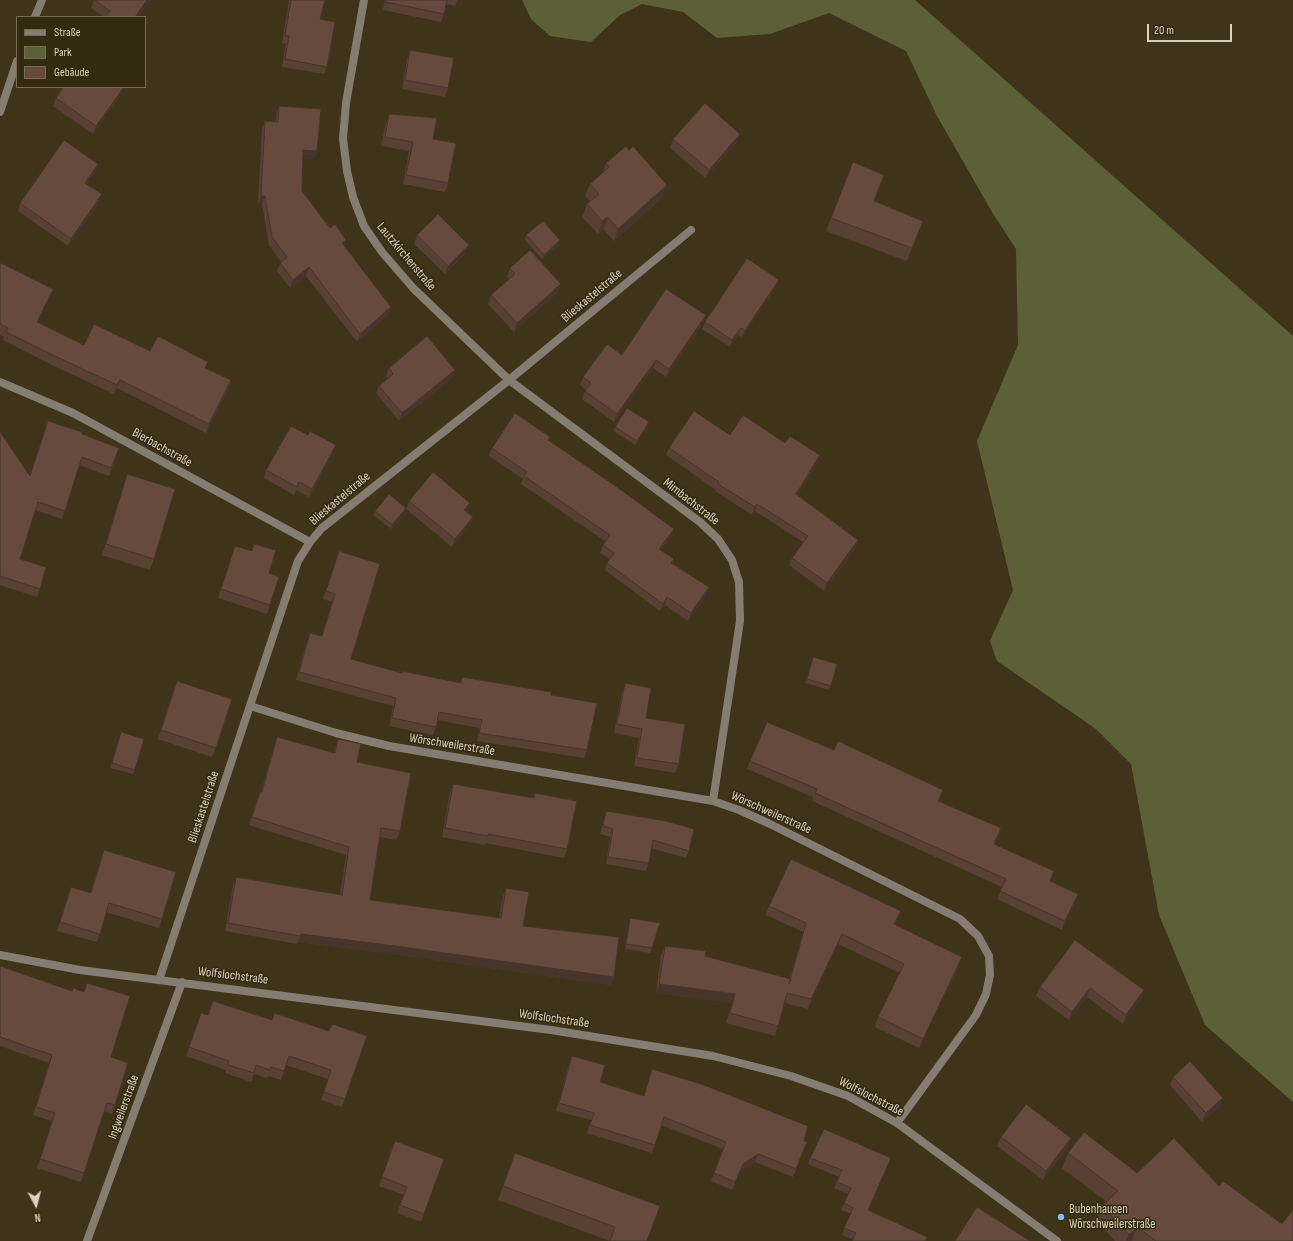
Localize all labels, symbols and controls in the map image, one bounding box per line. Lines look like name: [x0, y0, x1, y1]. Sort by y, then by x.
legend: [16, 16, 146, 88]
scale bar: [1149, 16, 1234, 42]
text: 20 m: [1154, 23, 1174, 38]
text: Straße: [54, 25, 81, 40]
text: Park: [54, 45, 72, 60]
text: Gebäude: [54, 65, 89, 80]
street label: Lautzkirchenstraße: [373, 220, 439, 294]
street label: Blieskastelstraße: [558, 266, 626, 326]
street label: Bierbachstraße: [129, 425, 195, 471]
street label: Blieskastelstraße: [306, 469, 374, 529]
street label: Mimbachstraße: [660, 475, 722, 529]
street label: Wörschweilerstraße: [408, 731, 496, 759]
street label: Blieskastelstraße: [185, 769, 223, 845]
street label: Wörschweilerstraße: [728, 788, 814, 838]
street label: Wolfslochstraße: [197, 964, 269, 988]
street label: Wolfslochstraße: [518, 1006, 590, 1032]
street label: Ingweilerstraße: [105, 1073, 143, 1141]
street label: Wolfslochstraße: [836, 1074, 906, 1120]
north arrow: [16, 1185, 56, 1225]
place label: Bubenhausen Wörschweilerstraße: [1069, 1202, 1156, 1233]
text: N: [34, 1211, 41, 1224]
marker: Bubenhausen Wörschweilerstraße: [1056, 1212, 1066, 1222]

